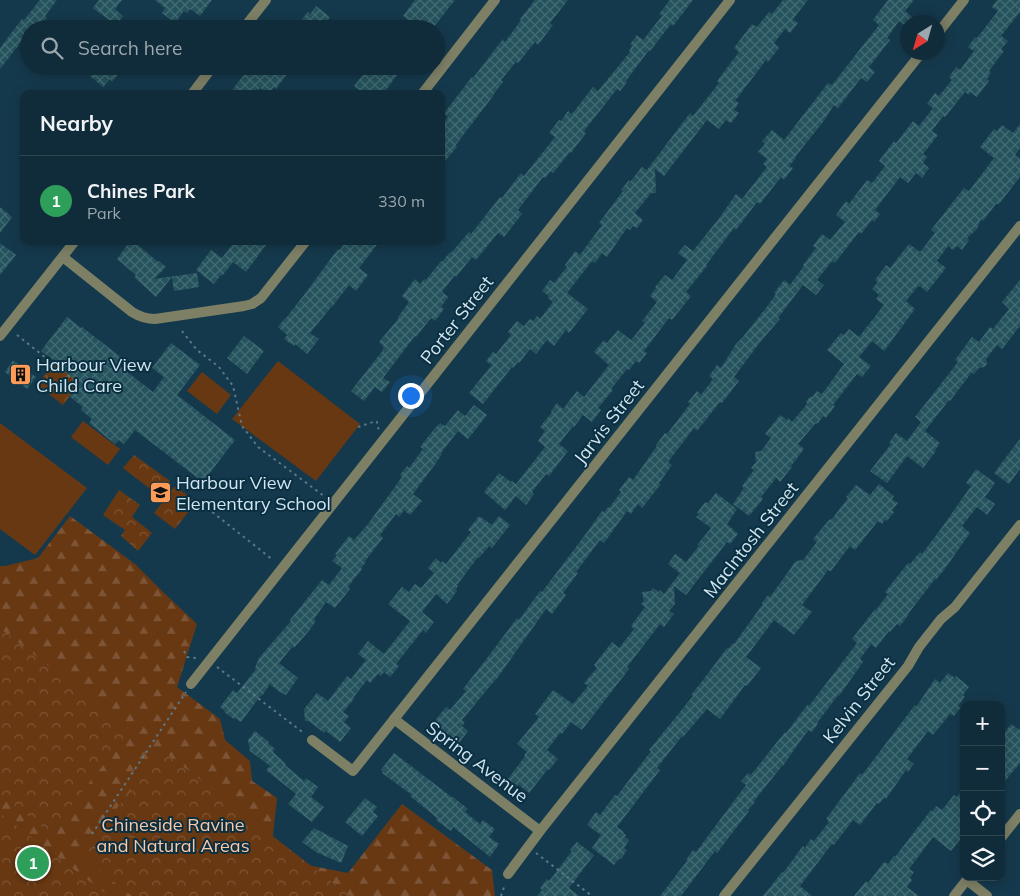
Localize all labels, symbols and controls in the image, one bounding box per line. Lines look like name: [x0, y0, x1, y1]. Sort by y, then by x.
north arrow: [900, 15, 945, 60]
search box: [20, 20, 445, 75]
icon: search: [38, 34, 66, 62]
text: Search here: [78, 36, 182, 60]
text: Nearby: [40, 110, 113, 136]
text: Chines Park: [87, 179, 195, 203]
text: 1: [51, 191, 61, 211]
text: 330 m: [378, 191, 425, 211]
text: Park: [87, 203, 121, 223]
street label: Porter Street: [415, 271, 498, 368]
place label: Harbour View Child Care: [36, 353, 152, 397]
building icon: Harbour View Child Care: [8, 363, 32, 387]
street label: Jarvis Street: [568, 375, 649, 469]
your location: [398, 383, 424, 409]
place label: Harbour View Elementary School: [176, 471, 331, 515]
street label: MacIntosh Street: [698, 477, 803, 602]
school or university icon: Harbour View Elementary School: [148, 481, 172, 505]
street label: Kelvin Street: [817, 652, 900, 748]
map controls: [960, 701, 1005, 881]
button: +: [960, 701, 1005, 746]
street label: Spring Avenue: [422, 716, 533, 807]
button: −: [960, 746, 1005, 791]
button: locate: [960, 791, 1005, 836]
park label: Chineside Ravine and Natural Areas: [96, 813, 250, 857]
button: layers: [960, 836, 1005, 881]
pin: 1: [17, 844, 49, 882]

